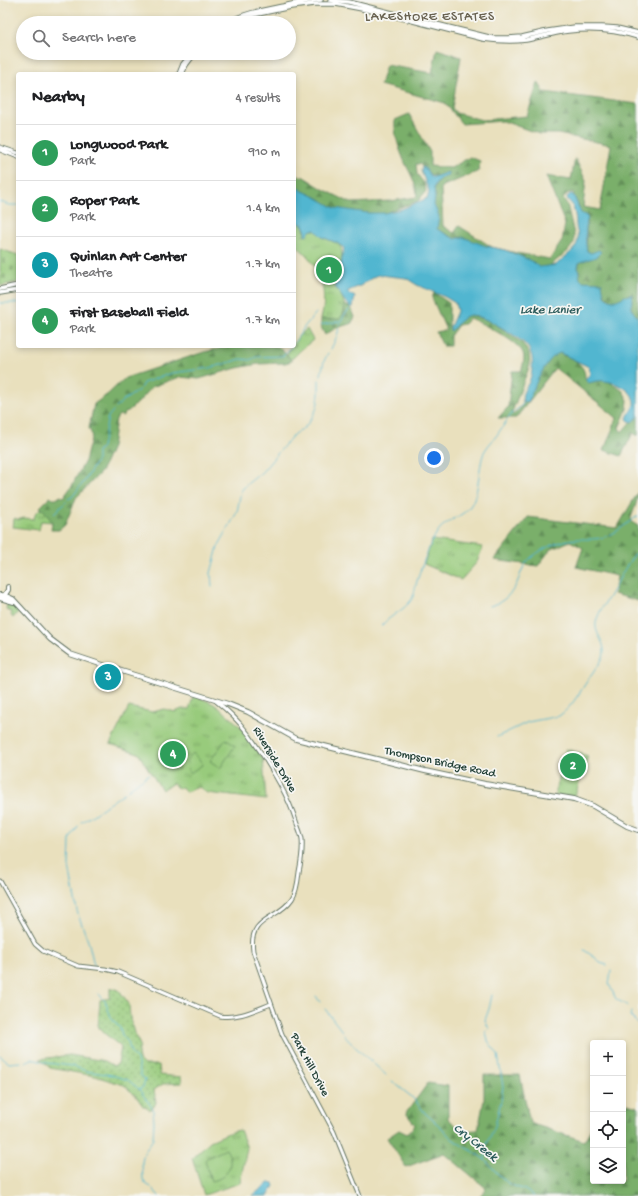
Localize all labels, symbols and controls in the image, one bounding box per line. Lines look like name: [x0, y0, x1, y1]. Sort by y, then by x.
district label: LAKESHORE ESTATES: [365, 10, 495, 25]
search box: [16, 16, 296, 60]
icon: search: [30, 27, 52, 49]
text: Search here: [62, 29, 136, 47]
text: Nearby: [32, 88, 85, 108]
text: 4 results: [236, 91, 280, 106]
text: Longwood Park: [70, 136, 167, 154]
text: 1: [42, 145, 48, 160]
text: 910 m: [249, 145, 280, 160]
text: Park: [70, 154, 95, 169]
text: Roper Park: [70, 192, 138, 210]
text: 2: [42, 201, 48, 216]
text: 1.4 km: [246, 201, 280, 216]
text: Park: [70, 210, 95, 225]
text: Quinlan Art Center: [70, 248, 186, 266]
pin: 1: [316, 255, 342, 285]
text: 3: [42, 257, 48, 272]
text: 1.7 km: [246, 257, 280, 272]
text: Theatre: [70, 266, 113, 281]
water label: Lake Lanier: [520, 303, 582, 318]
text: First Baseball Field: [70, 304, 188, 322]
text: 4: [42, 313, 48, 328]
text: 1.7 km: [246, 313, 280, 328]
text: Park: [70, 322, 95, 337]
your location: [424, 448, 444, 468]
pin: 3: [95, 662, 121, 692]
street label: Riverside Drive: [249, 725, 299, 796]
pin: 4: [160, 739, 186, 769]
street label: Thompson Bridge Road: [382, 744, 498, 782]
pin: 2: [560, 751, 586, 781]
street label: Park Hill Drive: [286, 1030, 332, 1100]
map controls: [590, 1040, 626, 1184]
button: +: [590, 1040, 626, 1076]
button: −: [590, 1076, 626, 1112]
button: locate: [590, 1112, 626, 1148]
water label: Cry Creek: [450, 1121, 501, 1166]
button: layers: [590, 1148, 626, 1184]

